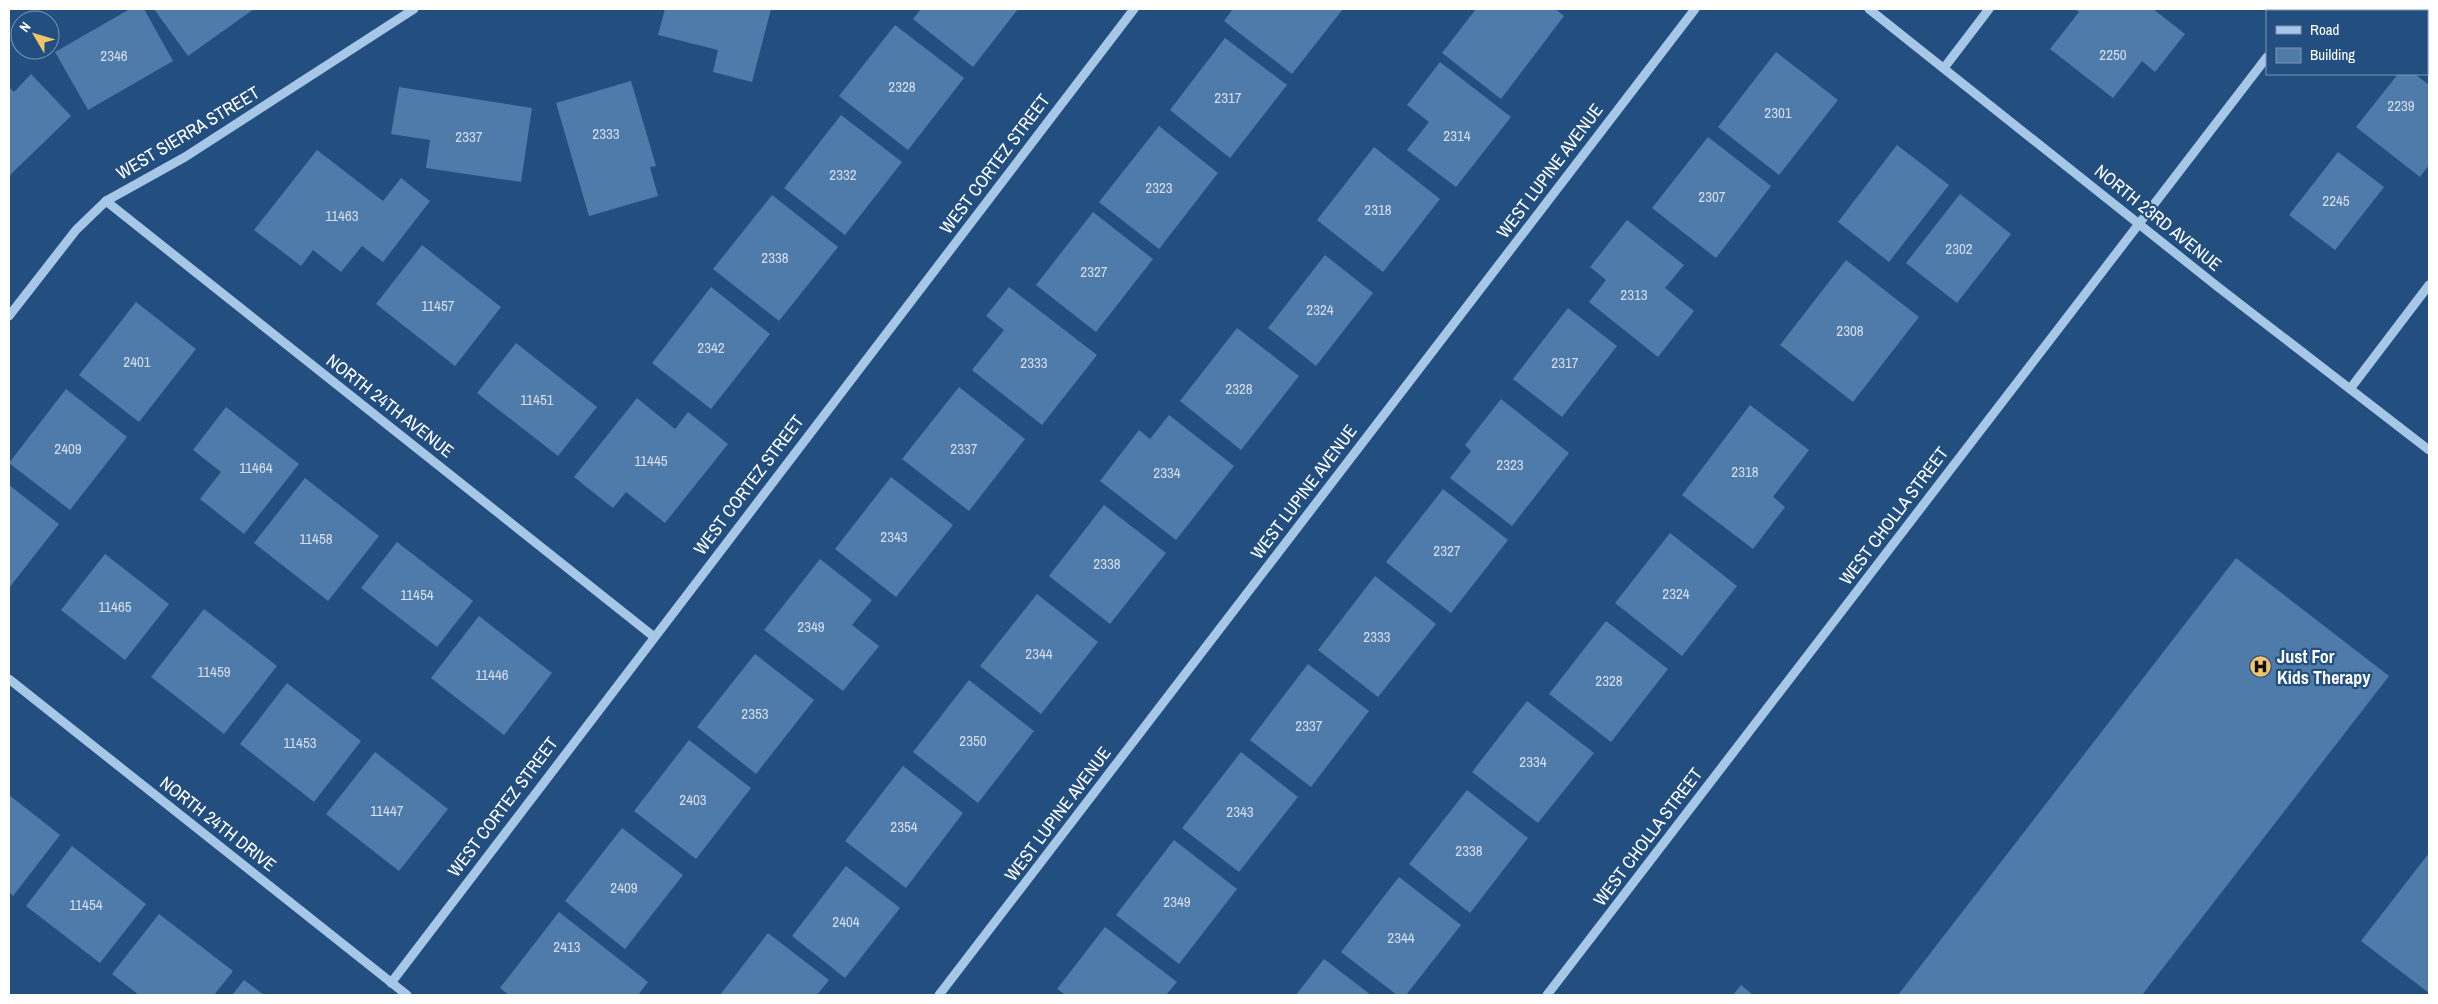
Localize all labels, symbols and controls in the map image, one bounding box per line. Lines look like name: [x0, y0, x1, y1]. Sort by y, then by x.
north arrow: [10, 10, 60, 60]
legend: [2266, 10, 2428, 75]
text: N: [15, 18, 34, 36]
text: Road: [2310, 19, 2339, 40]
house number: 2250: [2099, 44, 2127, 65]
text: Building: [2310, 44, 2355, 65]
house number: 2346: [100, 45, 128, 66]
house number: 2328: [888, 76, 916, 97]
street label: WEST SIERRA STREET: [111, 80, 264, 185]
house number: 2317: [1214, 87, 1242, 108]
street label: WEST CORTEZ STREET: [934, 89, 1056, 239]
house number: 2239: [2387, 95, 2415, 116]
street label: WEST LUPINE AVENUE: [1491, 98, 1609, 243]
house number: 2301: [1764, 102, 1792, 123]
house number: 2333: [592, 123, 620, 144]
house number: 2314: [1443, 125, 1471, 146]
house number: 2337: [455, 126, 483, 147]
street label: NORTH 23RD AVENUE: [2089, 159, 2227, 277]
house number: 2332: [829, 164, 857, 185]
house number: 2323: [1145, 177, 1173, 198]
house number: 2307: [1698, 186, 1726, 207]
house number: 2245: [2322, 190, 2350, 211]
house number: 2318: [1364, 199, 1392, 220]
house number: 11463: [325, 205, 359, 226]
house number: 2302: [1945, 238, 1973, 259]
house number: 2338: [761, 247, 789, 268]
house number: 2327: [1080, 261, 1108, 282]
house number: 2313: [1620, 284, 1648, 305]
house number: 11457: [421, 295, 455, 316]
house number: 2324: [1306, 299, 1334, 320]
house number: 2308: [1836, 320, 1864, 341]
house number: 2342: [697, 337, 725, 358]
street label: NORTH 24TH AVENUE: [321, 348, 459, 463]
house number: 2401: [123, 351, 151, 372]
house number: 2333: [1020, 352, 1048, 373]
house number: 2317: [1551, 352, 1579, 373]
house number: 2328: [1225, 378, 1253, 399]
house number: 11451: [520, 389, 554, 410]
street label: WEST CORTEZ STREET: [688, 410, 810, 560]
street label: WEST LUPINE AVENUE: [1245, 419, 1363, 564]
house number: 2409: [54, 438, 82, 459]
house number: 2337: [950, 438, 978, 459]
street label: WEST CHOLLA STREET: [1833, 441, 1954, 590]
house number: 11445: [634, 450, 668, 471]
house number: 2323: [1496, 454, 1524, 475]
house number: 11464: [239, 457, 273, 478]
house number: 2318: [1731, 461, 1759, 482]
house number: 2334: [1153, 462, 1181, 483]
house number: 2343: [880, 526, 908, 547]
house number: 11458: [299, 528, 333, 549]
house number: 2327: [1433, 540, 1461, 561]
house number: 2338: [1093, 553, 1121, 574]
house number: 2324: [1662, 583, 1690, 604]
house number: 11454: [400, 584, 434, 605]
house number: 11465: [98, 596, 132, 617]
house number: 2349: [797, 616, 825, 637]
house number: 2333: [1363, 626, 1391, 647]
house number: 2344: [1025, 643, 1053, 664]
place label: Just For Kids Therapy: [2277, 644, 2371, 690]
hospital icon: Just For Kids Therapy: [2249, 655, 2273, 679]
house number: 11459: [197, 661, 231, 682]
house number: 11446: [475, 664, 509, 685]
house number: 2328: [1595, 670, 1623, 691]
house number: 2353: [741, 703, 769, 724]
house number: 2337: [1295, 715, 1323, 736]
house number: 2350: [959, 730, 987, 751]
house number: 11453: [283, 732, 317, 753]
street label: WEST CORTEZ STREET: [442, 732, 564, 882]
street label: WEST LUPINE AVENUE: [999, 741, 1117, 886]
house number: 2334: [1519, 751, 1547, 772]
street label: WEST CHOLLA STREET: [1587, 762, 1708, 911]
street label: NORTH 24TH DRIVE: [155, 770, 282, 877]
house number: 2403: [679, 789, 707, 810]
house number: 11447: [370, 800, 404, 821]
house number: 2343: [1226, 801, 1254, 822]
house number: 2354: [890, 816, 918, 837]
house number: 2338: [1455, 840, 1483, 861]
house number: 2409: [610, 877, 638, 898]
house number: 2349: [1163, 891, 1191, 912]
house number: 11454: [69, 894, 103, 915]
house number: 2404: [832, 911, 860, 932]
house number: 2344: [1387, 927, 1415, 948]
house number: 2413: [553, 936, 581, 957]

